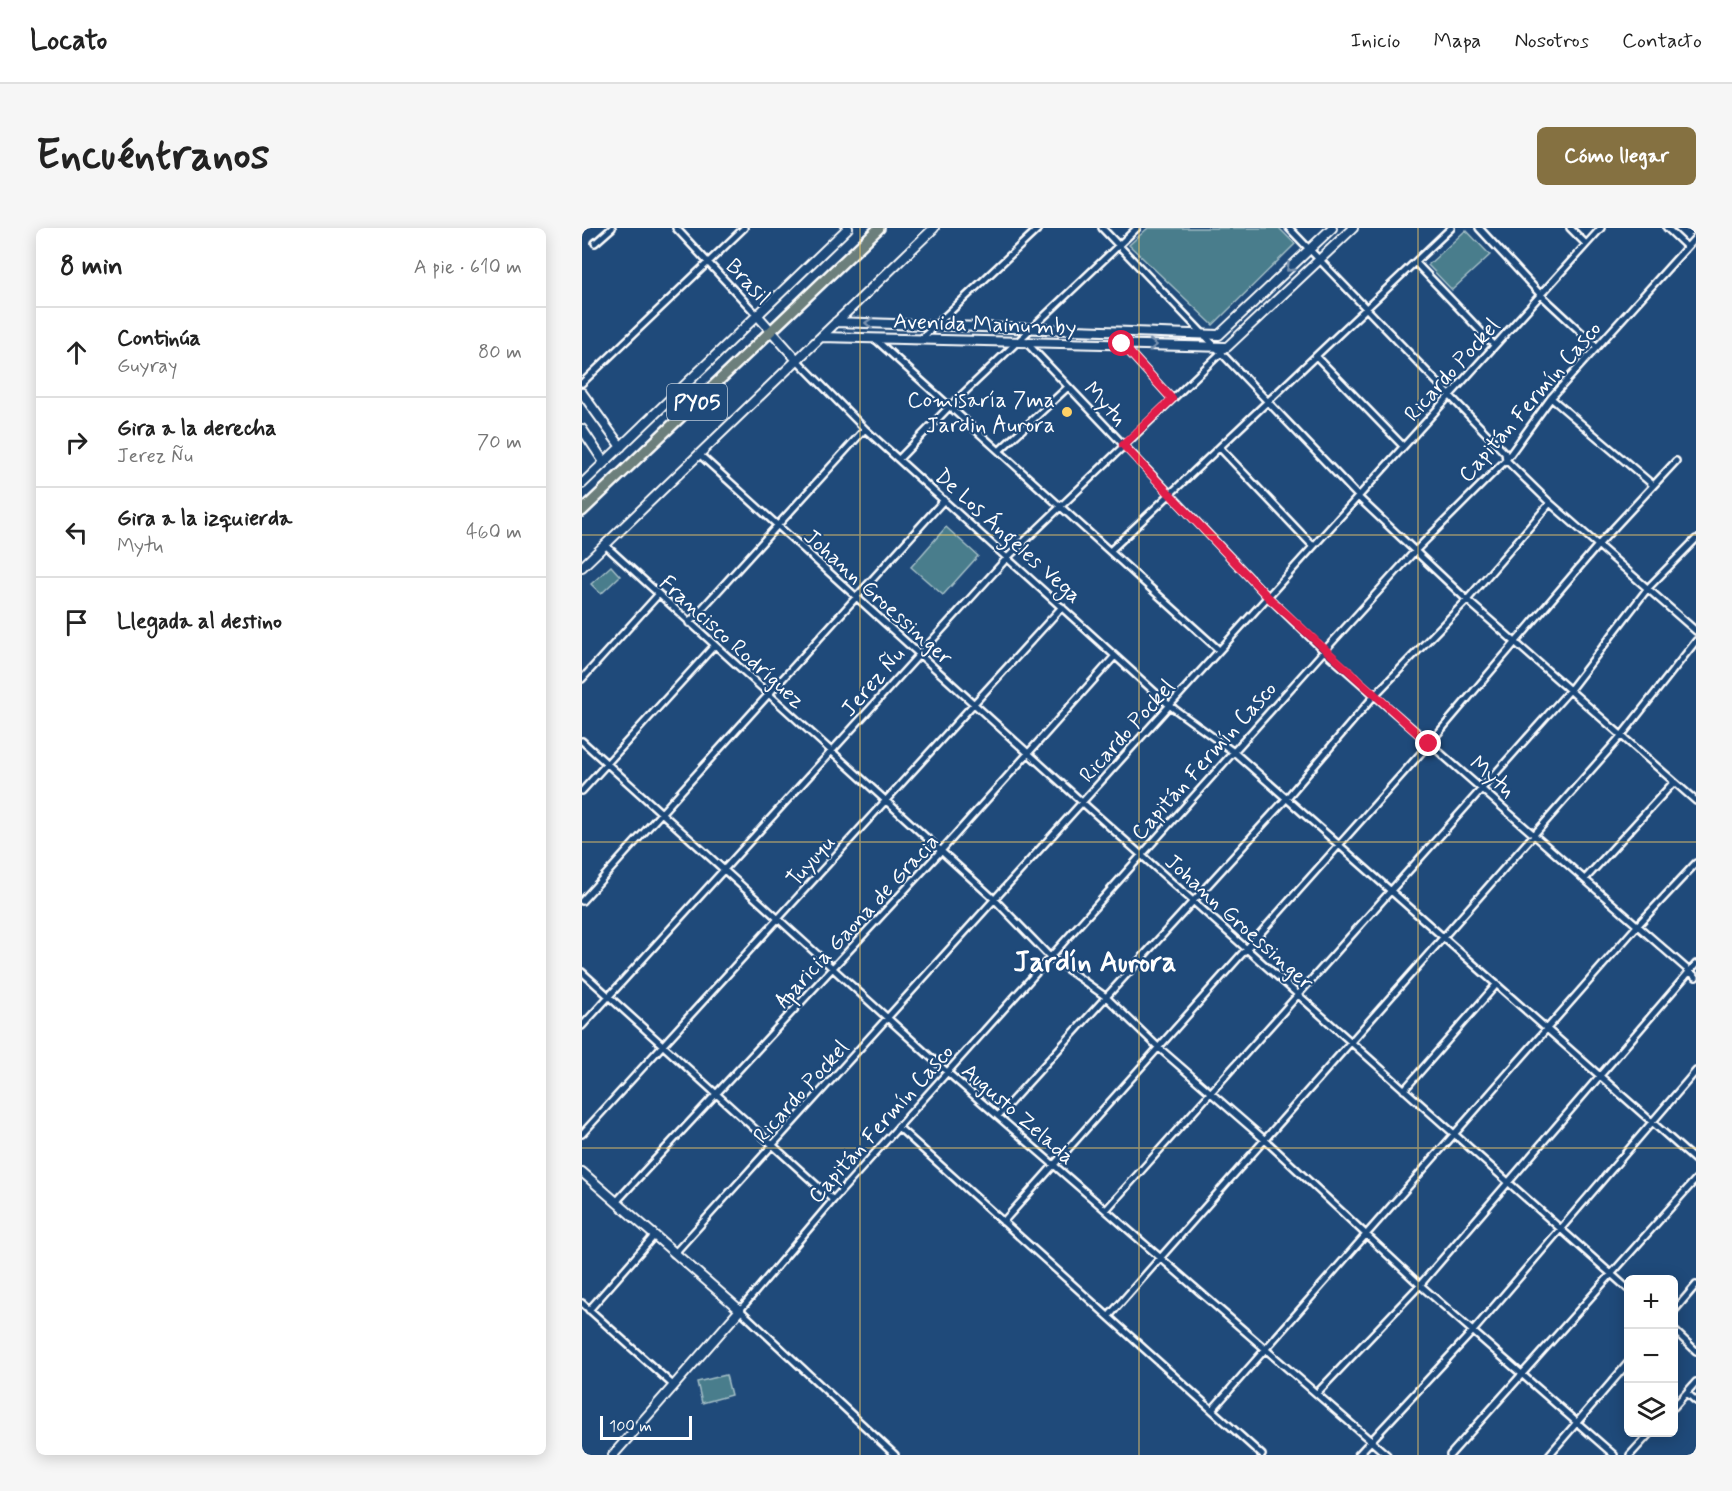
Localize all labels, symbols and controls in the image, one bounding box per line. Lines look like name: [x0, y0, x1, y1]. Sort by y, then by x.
text: Locato: [30, 23, 107, 60]
text: Inicio: [1351, 27, 1401, 55]
text: Mapa: [1434, 27, 1481, 55]
text: Nosotros: [1514, 27, 1589, 55]
text: Contacto: [1622, 27, 1702, 55]
button: Cómo llegar: [1537, 127, 1696, 185]
text: Encuéntranos: [36, 129, 269, 184]
text: 8 min: [60, 250, 123, 284]
street label: Brasil: [719, 253, 776, 312]
text: A pie · 610 m: [414, 254, 522, 281]
one-way arrow: [1286, 261, 1297, 272]
street label: Avenida Mainumby: [893, 308, 1077, 342]
street label: Ricardo Pockel: [1399, 313, 1506, 428]
street label: Capitán Fermín Casco: [1453, 316, 1608, 489]
one-way arrow: [865, 317, 874, 330]
text: Continúa: [117, 325, 201, 353]
route start: [1108, 330, 1134, 356]
icon: ahead: [60, 336, 93, 369]
text: 80 m: [478, 339, 522, 366]
one-way arrow: [1148, 339, 1157, 351]
text: Guyray: [117, 353, 177, 380]
street label: Mytu: [1077, 376, 1132, 433]
road number: PY05: [667, 384, 727, 420]
place label: Comisaría 7ma Jardin Aurora: [907, 387, 1055, 440]
marker: Comisaría 7ma Jardin Aurora: [1060, 405, 1074, 419]
text: Gira a la derecha: [117, 415, 277, 443]
icon: right: [60, 426, 93, 459]
text: 70 m: [477, 429, 522, 456]
text: Jerez Ñu: [117, 443, 193, 470]
street label: De Los Ángeles Vega: [926, 462, 1088, 612]
text: Gira a la izquierda: [117, 505, 292, 533]
icon: left: [60, 516, 93, 549]
text: 460 m: [466, 519, 522, 546]
street label: Johann Groessinger: [797, 523, 959, 673]
text: Mytu: [117, 533, 163, 560]
street label: Francisco Rodríguez: [652, 570, 810, 716]
icon: arrive: [60, 606, 93, 639]
text: Llegada al destino: [117, 608, 282, 636]
street label: Jerez Ñu: [836, 642, 912, 723]
street label: Ricardo Pockel: [1074, 674, 1181, 789]
street label: Capitán Fermín Casco: [1126, 676, 1283, 847]
route end: [1415, 730, 1441, 756]
street label: Mytu: [1463, 750, 1520, 805]
street label: Aparicia Gaona de Gracia: [769, 828, 947, 1016]
street label: Tuyuyu: [781, 829, 842, 893]
street label: Johann Groessinger: [1158, 848, 1320, 998]
district label: Jardín Aurora: [1014, 945, 1176, 982]
street label: Ricardo Pockel: [748, 1035, 855, 1150]
street label: Capitán Fermín Casco: [803, 1039, 960, 1210]
street label: Augusto Zelada: [954, 1058, 1080, 1172]
map controls: [1624, 1275, 1678, 1437]
button: +: [1624, 1275, 1678, 1329]
button: −: [1624, 1329, 1678, 1383]
button: layers: [1624, 1383, 1678, 1437]
scale bar: [600, 1413, 692, 1440]
text: 100 m: [609, 1416, 652, 1437]

